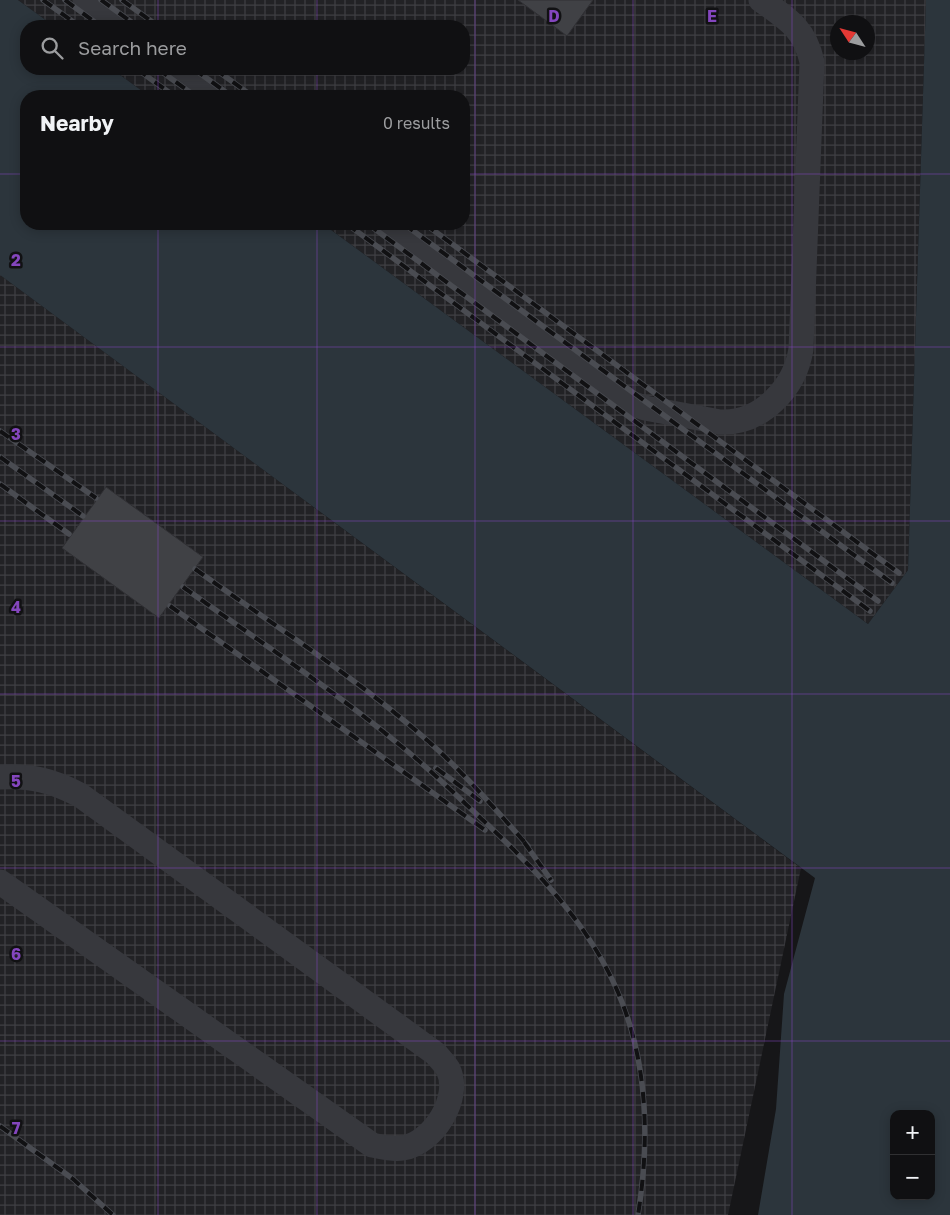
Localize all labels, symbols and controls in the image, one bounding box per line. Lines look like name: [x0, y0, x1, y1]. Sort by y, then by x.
text: D: [548, 6, 560, 26]
text: E: [707, 6, 717, 26]
north arrow: [830, 15, 875, 60]
search box: [20, 20, 470, 75]
icon: search: [38, 34, 66, 62]
text: Search here: [78, 36, 187, 59]
text: Nearby: [40, 110, 114, 136]
text: 0 results: [383, 113, 450, 133]
text: 2: [11, 250, 21, 270]
text: 3: [11, 424, 21, 444]
text: 4: [11, 597, 21, 617]
text: 5: [11, 771, 21, 791]
text: 6: [11, 944, 21, 964]
map controls: [890, 1110, 935, 1200]
button: +: [890, 1110, 935, 1155]
text: 7: [12, 1118, 21, 1138]
button: −: [890, 1155, 935, 1200]

